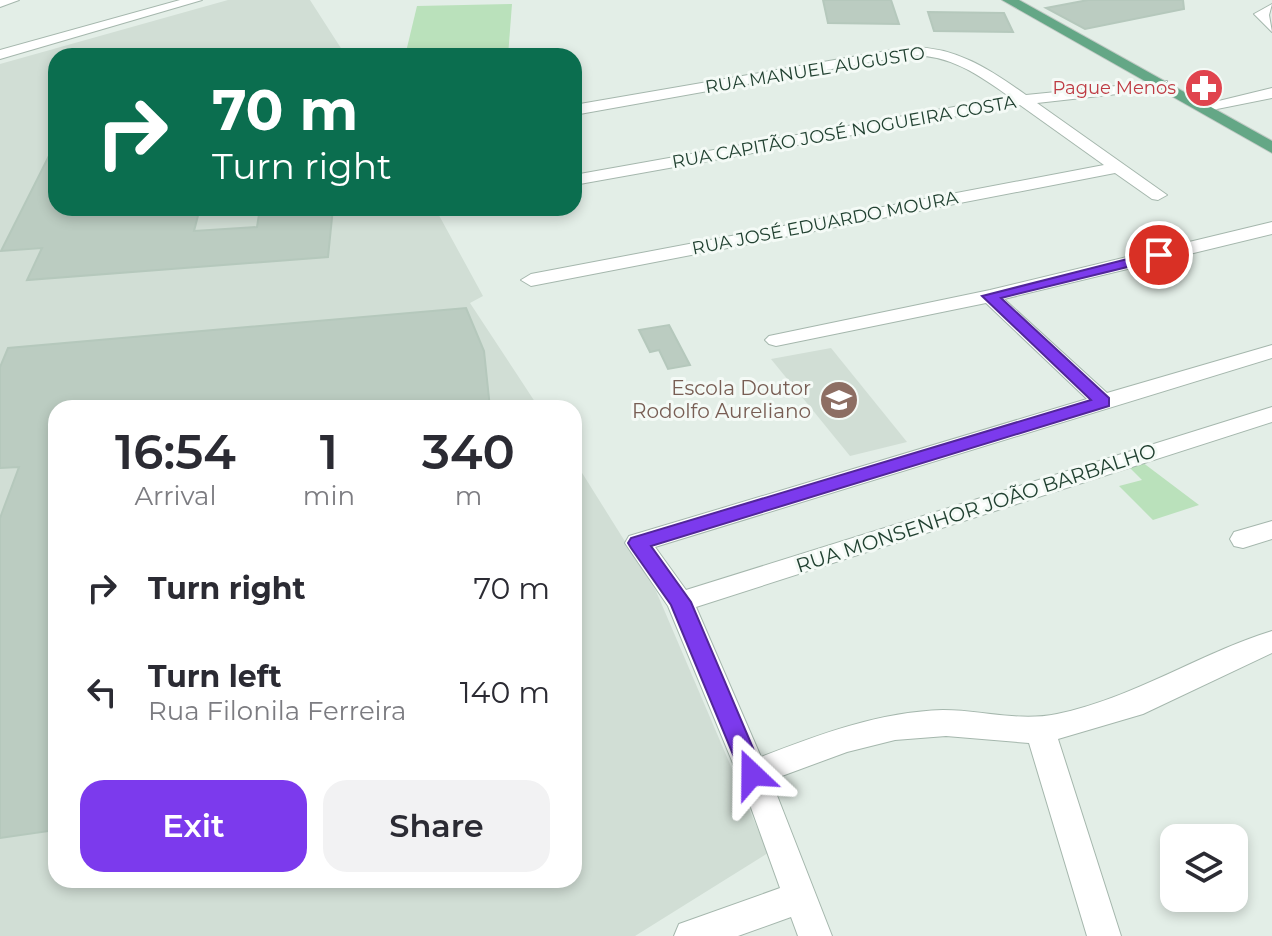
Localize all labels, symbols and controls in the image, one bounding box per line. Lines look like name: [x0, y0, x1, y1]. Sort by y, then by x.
street label: RUA MANUEL AUGUSTO: [704, 42, 926, 98]
pharmacy icon: Pague Menos: [1183, 67, 1225, 109]
text: 70 m: [212, 76, 358, 144]
place label: Pague Menos: [1052, 77, 1176, 99]
icon: right: [80, 80, 184, 184]
street label: RUA CAPITÃO JOSÉ NOGUEIRA COSTA: [670, 91, 1018, 173]
text: Turn right: [212, 144, 392, 188]
street label: RUA JOSÉ EDUARDO MOURA: [690, 186, 960, 260]
pin: [1125, 221, 1193, 289]
icon: arrive: [1137, 233, 1181, 277]
place label: Escola Doutor Rodolfo Aureliano: [632, 376, 811, 423]
school or university icon: Escola Doutor Rodolfo Aureliano: [818, 379, 860, 421]
text: 16:54: [115, 423, 236, 481]
text: 1: [320, 423, 338, 481]
text: 340: [422, 423, 515, 481]
street label: RUA MONSENHOR JOÃO BARBALHO: [793, 438, 1159, 578]
text: Arrival: [134, 480, 216, 512]
text: min: [303, 480, 355, 512]
text: m: [455, 480, 482, 512]
icon: right: [80, 566, 124, 610]
text: Turn right: [148, 570, 305, 607]
text: 70 m: [473, 570, 550, 607]
text: Turn left: [148, 658, 281, 695]
icon: left: [80, 670, 124, 714]
text: 140 m: [460, 674, 550, 711]
text: Rua Filonila Ferreira: [148, 695, 406, 727]
position arrow: [710, 732, 794, 816]
button: Exit: [80, 780, 307, 872]
button: Share: [323, 780, 550, 872]
map controls: [1160, 824, 1248, 912]
button: layers: [1160, 824, 1248, 912]

